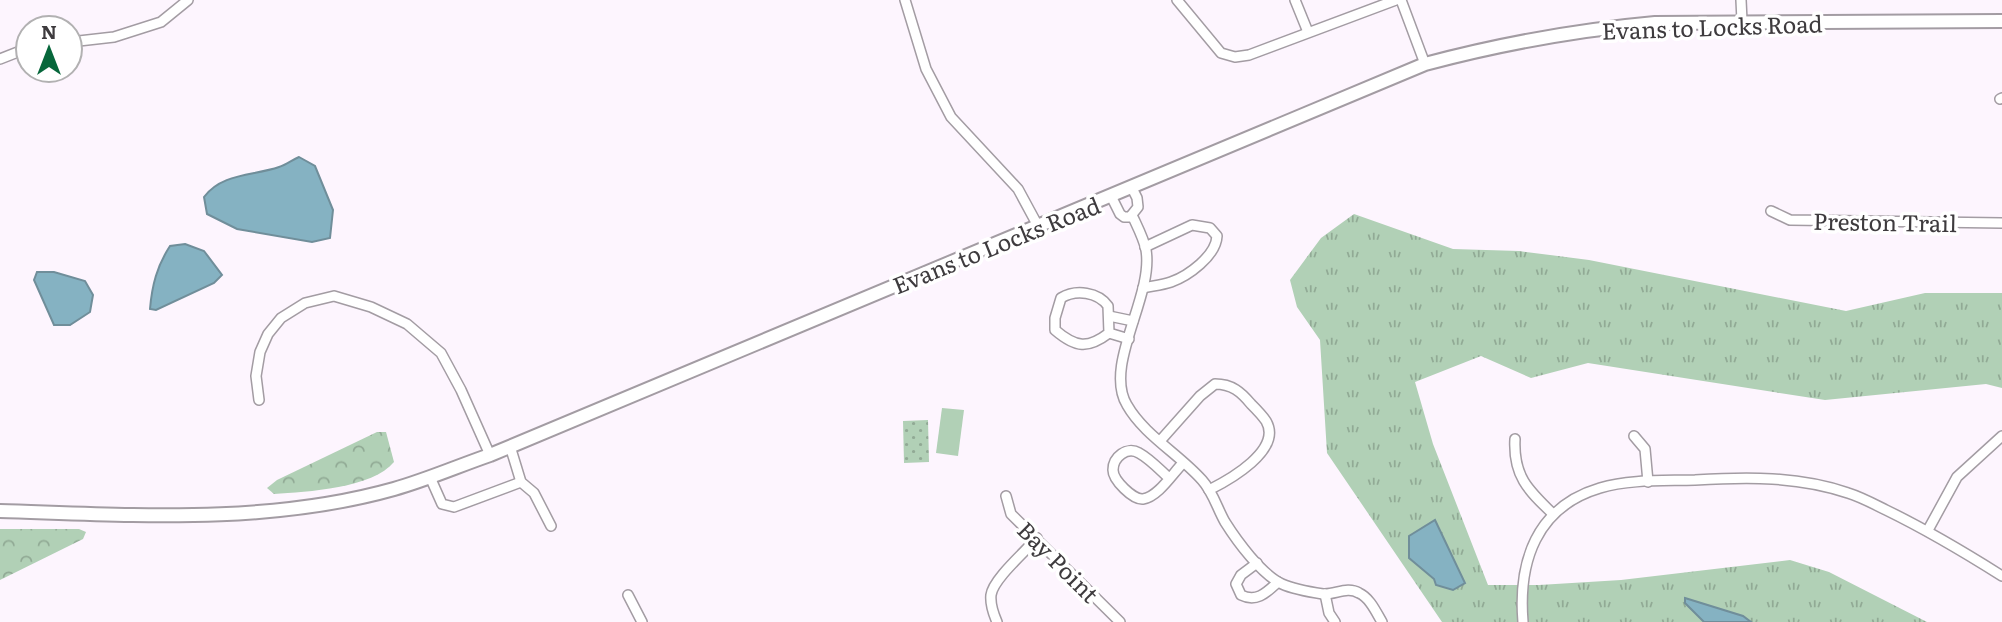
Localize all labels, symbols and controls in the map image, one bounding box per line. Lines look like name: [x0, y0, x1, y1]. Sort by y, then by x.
street label: Evans to Locks Road: [1601, 5, 1823, 47]
north arrow: [14, 14, 84, 84]
text: N: [41, 17, 57, 45]
street label: Evans to Locks Road: [887, 187, 1105, 301]
street label: Preston Trail: [1813, 203, 1957, 239]
street label: Bay Point: [1011, 513, 1108, 610]

